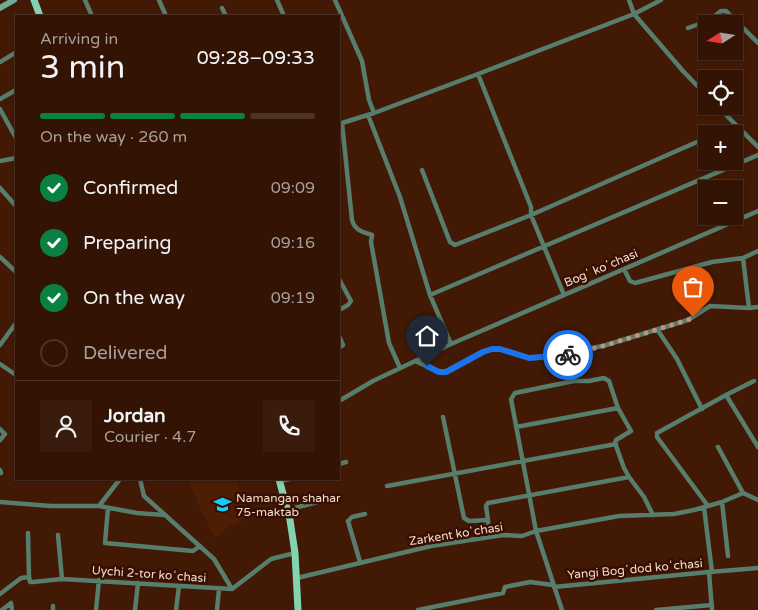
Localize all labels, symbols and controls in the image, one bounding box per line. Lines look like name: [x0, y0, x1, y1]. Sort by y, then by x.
north arrow: [698, 15, 742, 60]
map controls: [698, 15, 743, 225]
text: Arriving in: [40, 29, 118, 49]
text: 09:28–09:33: [197, 47, 315, 69]
text: 3 min: [40, 49, 125, 87]
button: locate: [698, 70, 743, 115]
button: +: [698, 125, 743, 170]
text: On the way · 260 m: [40, 127, 187, 147]
icon: check: [40, 174, 68, 202]
text: Confirmed: [83, 177, 178, 199]
text: 09:09: [271, 178, 315, 198]
button: −: [698, 180, 743, 225]
icon: check: [40, 229, 68, 257]
text: Preparing: [83, 232, 172, 254]
text: 09:16: [271, 233, 315, 253]
street label: Bogʻ koʻchasi: [562, 246, 640, 290]
pin: [672, 266, 714, 317]
icon: bag: [679, 273, 707, 301]
icon: check: [40, 284, 68, 312]
text: On the way: [83, 287, 185, 309]
text: 09:19: [271, 288, 315, 308]
pin: [406, 315, 448, 366]
icon: home: [413, 322, 441, 350]
courier: [543, 330, 593, 380]
icon: bike: [554, 341, 582, 369]
text: Delivered: [83, 342, 168, 364]
button: person: [40, 400, 92, 452]
button: phone: [263, 400, 315, 452]
text: Jordan: [104, 405, 166, 427]
text: Courier · 4.7: [104, 427, 196, 447]
place label: Namangan shahar 75-maktab: [236, 491, 341, 519]
school or university icon: Namangan shahar 75-maktab: [212, 495, 232, 515]
street label: Zarkent koʻchasi: [408, 520, 504, 548]
street label: Yangi Bogʻdod koʻchasi: [567, 556, 703, 582]
street label: Uychi 2-tor koʻchasi: [91, 563, 207, 585]

